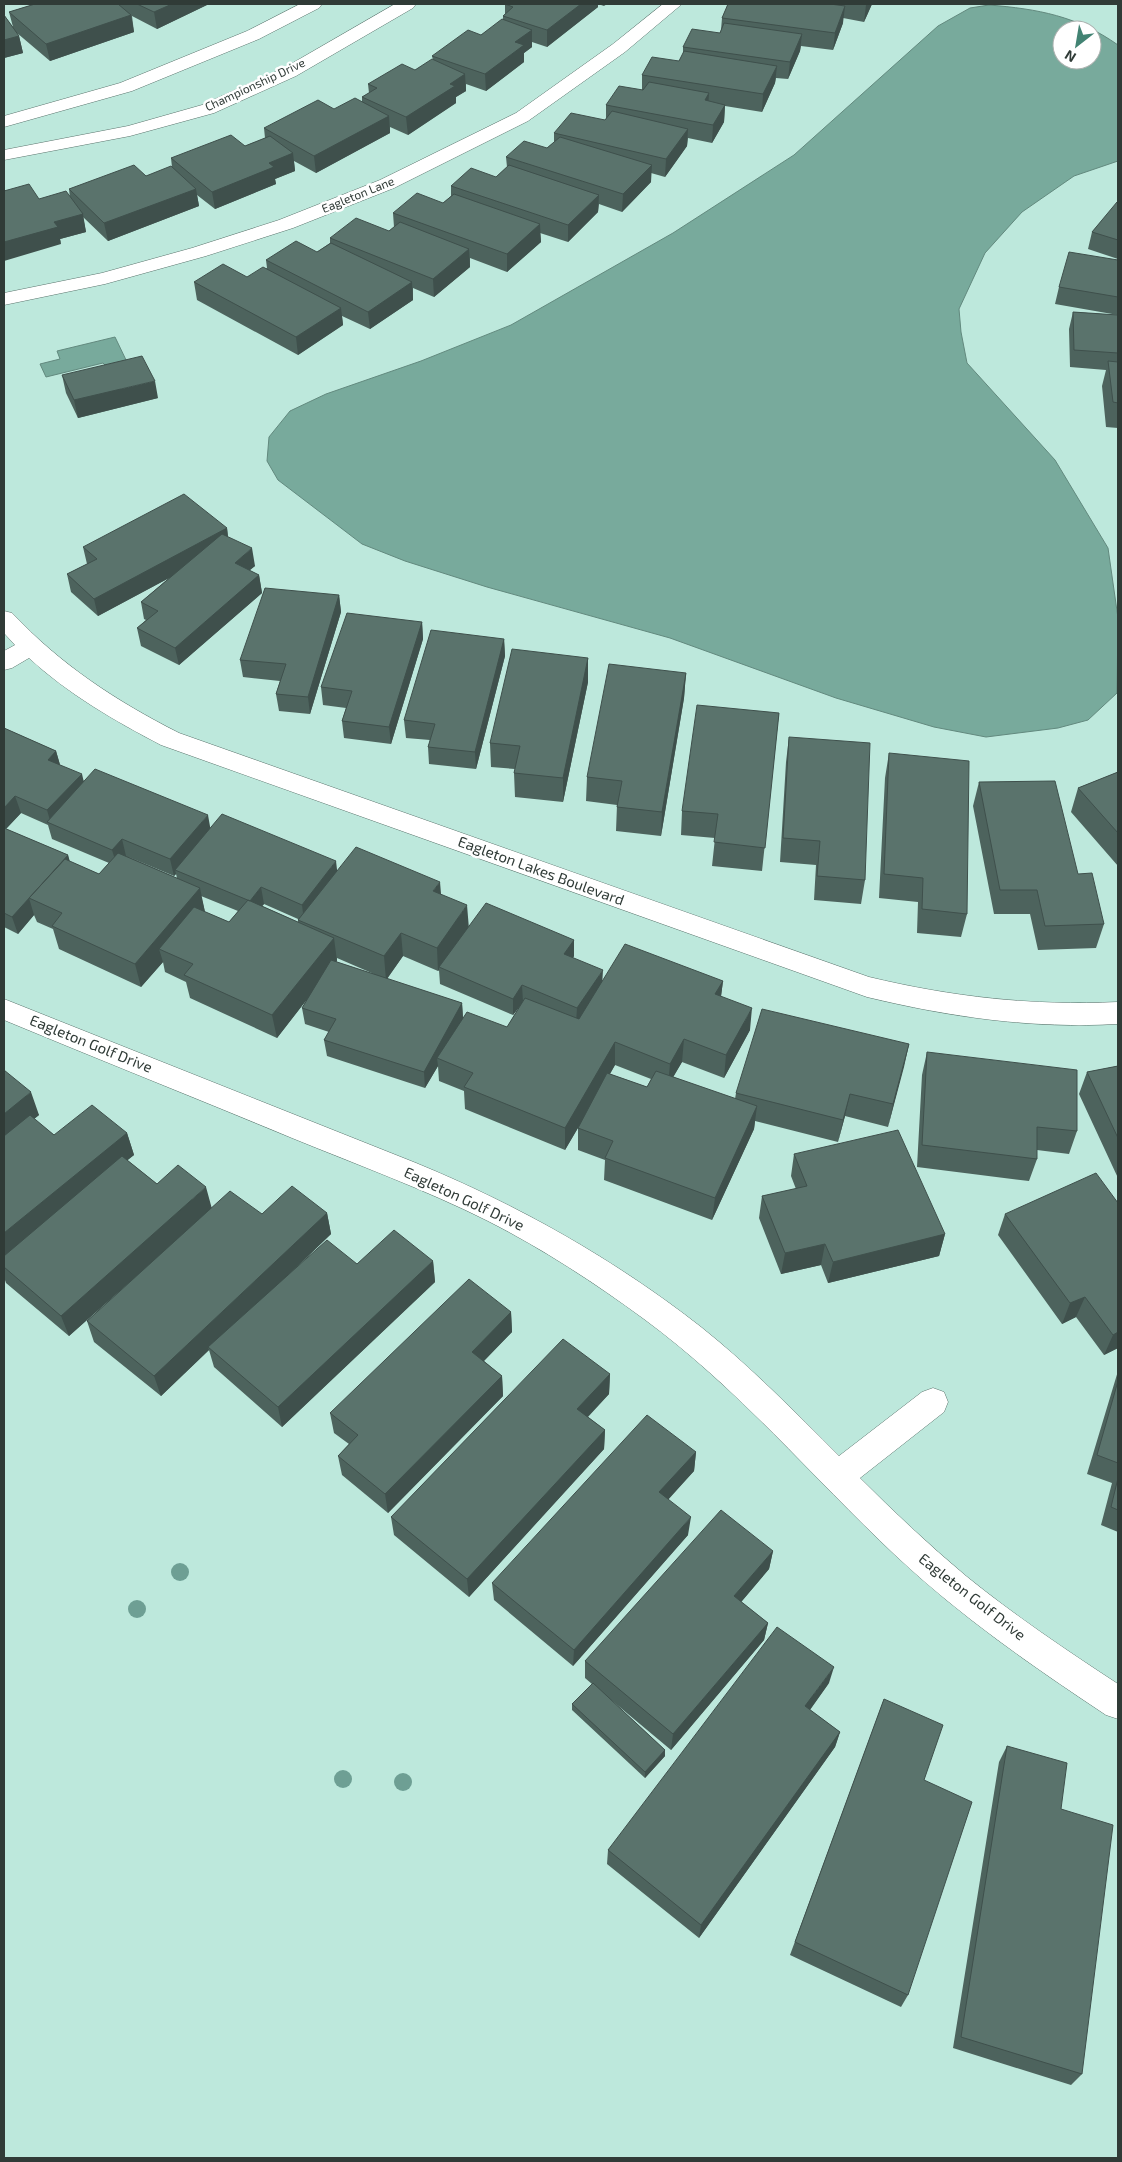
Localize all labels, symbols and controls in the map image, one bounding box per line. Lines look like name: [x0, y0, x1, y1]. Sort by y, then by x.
north arrow: [1052, 20, 1102, 70]
text: N: [1061, 47, 1079, 66]
street label: Championship Drive: [202, 55, 307, 113]
street label: Eagleton Lane: [319, 173, 396, 215]
street label: Eagleton Lakes Boulevard: [456, 832, 627, 909]
street label: Eagleton Golf Drive: [27, 1010, 155, 1076]
street label: Eagleton Golf Drive: [401, 1162, 527, 1234]
street label: Eagleton Golf Drive: [916, 1549, 1030, 1643]

